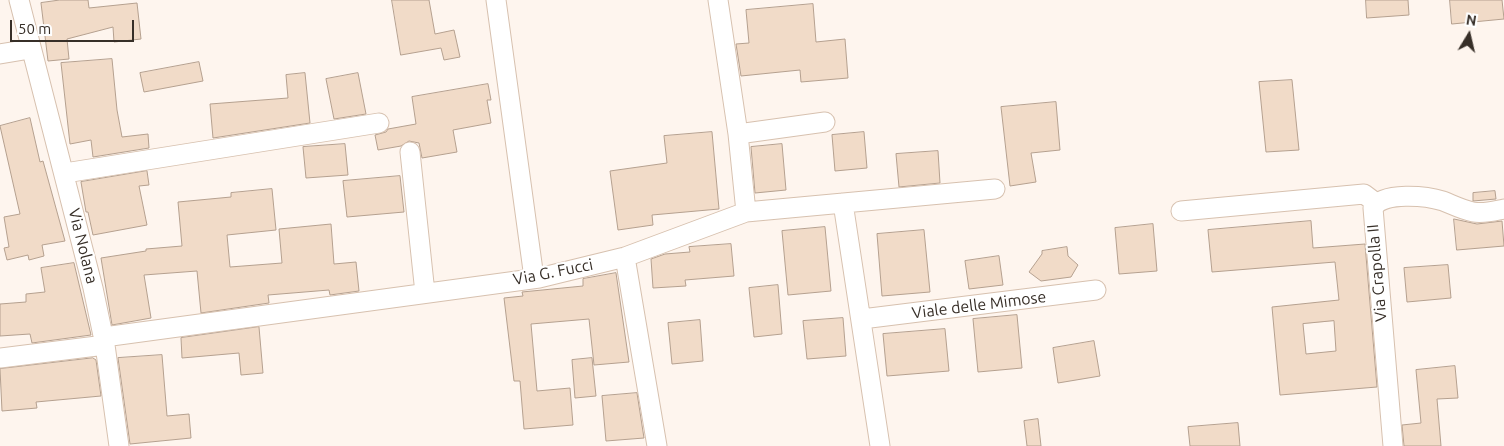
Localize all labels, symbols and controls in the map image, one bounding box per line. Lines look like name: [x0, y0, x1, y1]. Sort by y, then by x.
scale bar: [12, 10, 136, 42]
north arrow: [1444, 10, 1494, 60]
text: N: [1465, 11, 1478, 29]
text: 50 m: [18, 20, 51, 37]
street label: Via Nolana: [64, 206, 102, 286]
street label: Via Crapolla II: [1363, 223, 1391, 323]
street label: Via G. Fucci: [511, 255, 595, 289]
street label: Viale delle Mimose: [911, 287, 1047, 323]

